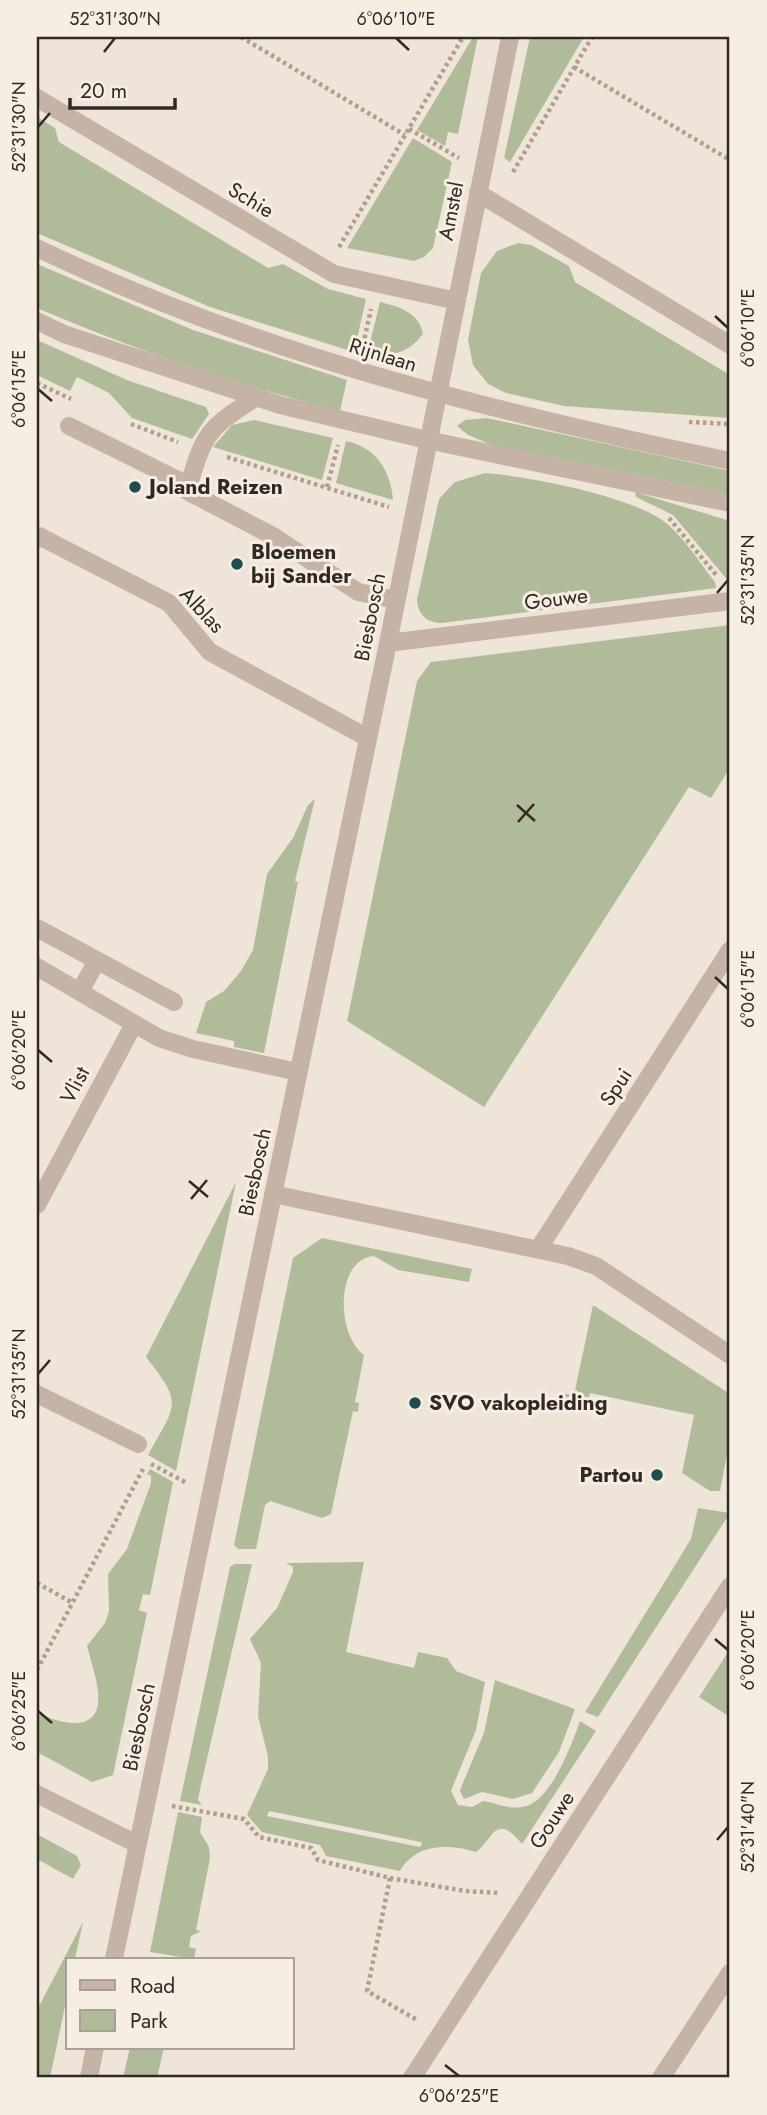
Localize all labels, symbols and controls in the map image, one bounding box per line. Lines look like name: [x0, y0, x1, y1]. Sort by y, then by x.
text: 52°31'30"N: [69, 6, 161, 32]
text: 6°06'10"E: [357, 6, 435, 32]
scale bar: [70, 66, 175, 110]
text: 20 m: [80, 76, 127, 106]
text: 52°31'30"N: [6, 81, 32, 173]
street label: Schie: [222, 175, 280, 226]
street label: Amstel: [431, 179, 471, 243]
text: 6°06'10"E: [735, 289, 761, 367]
street label: Rijnlaan: [345, 330, 421, 380]
text: 6°06'15"E: [6, 350, 32, 428]
place label: Joland Reizen: [145, 472, 283, 502]
marker: Joland Reizen: [127, 479, 143, 495]
text: 52°31'35"N: [735, 535, 761, 625]
place label: Bloemen bij Sander: [251, 537, 352, 591]
marker: Bloemen bij Sander: [229, 556, 245, 572]
street label: Biesbosch: [347, 570, 393, 664]
street label: Alblas: [173, 580, 231, 640]
street label: Gouwe: [523, 580, 590, 618]
text: 6°06'15"E: [735, 950, 761, 1028]
text: 6°06'20"E: [6, 1010, 32, 1090]
street label: Vlist: [53, 1061, 97, 1109]
street label: Spui: [593, 1062, 639, 1112]
street label: Biesbosch: [231, 1125, 279, 1219]
text: 52°31'35"N: [6, 1329, 32, 1419]
place label: SVO vakopleiding: [429, 1388, 607, 1418]
marker: SVO vakopleiding: [407, 1395, 423, 1411]
place label: Partou: [579, 1460, 643, 1490]
marker: Partou: [649, 1467, 665, 1483]
text: 6°06'20"E: [735, 1610, 761, 1690]
text: 6°06'25"E: [6, 1671, 32, 1751]
street label: Biesbosch: [115, 1680, 163, 1774]
text: 52°31'40"N: [735, 1781, 761, 1873]
street label: Gouwe: [522, 1785, 582, 1855]
legend: [66, 1958, 294, 2048]
text: Road: [130, 1971, 175, 2001]
text: Park: [130, 2006, 168, 2036]
text: 6°06'25"E: [419, 2083, 499, 2109]

